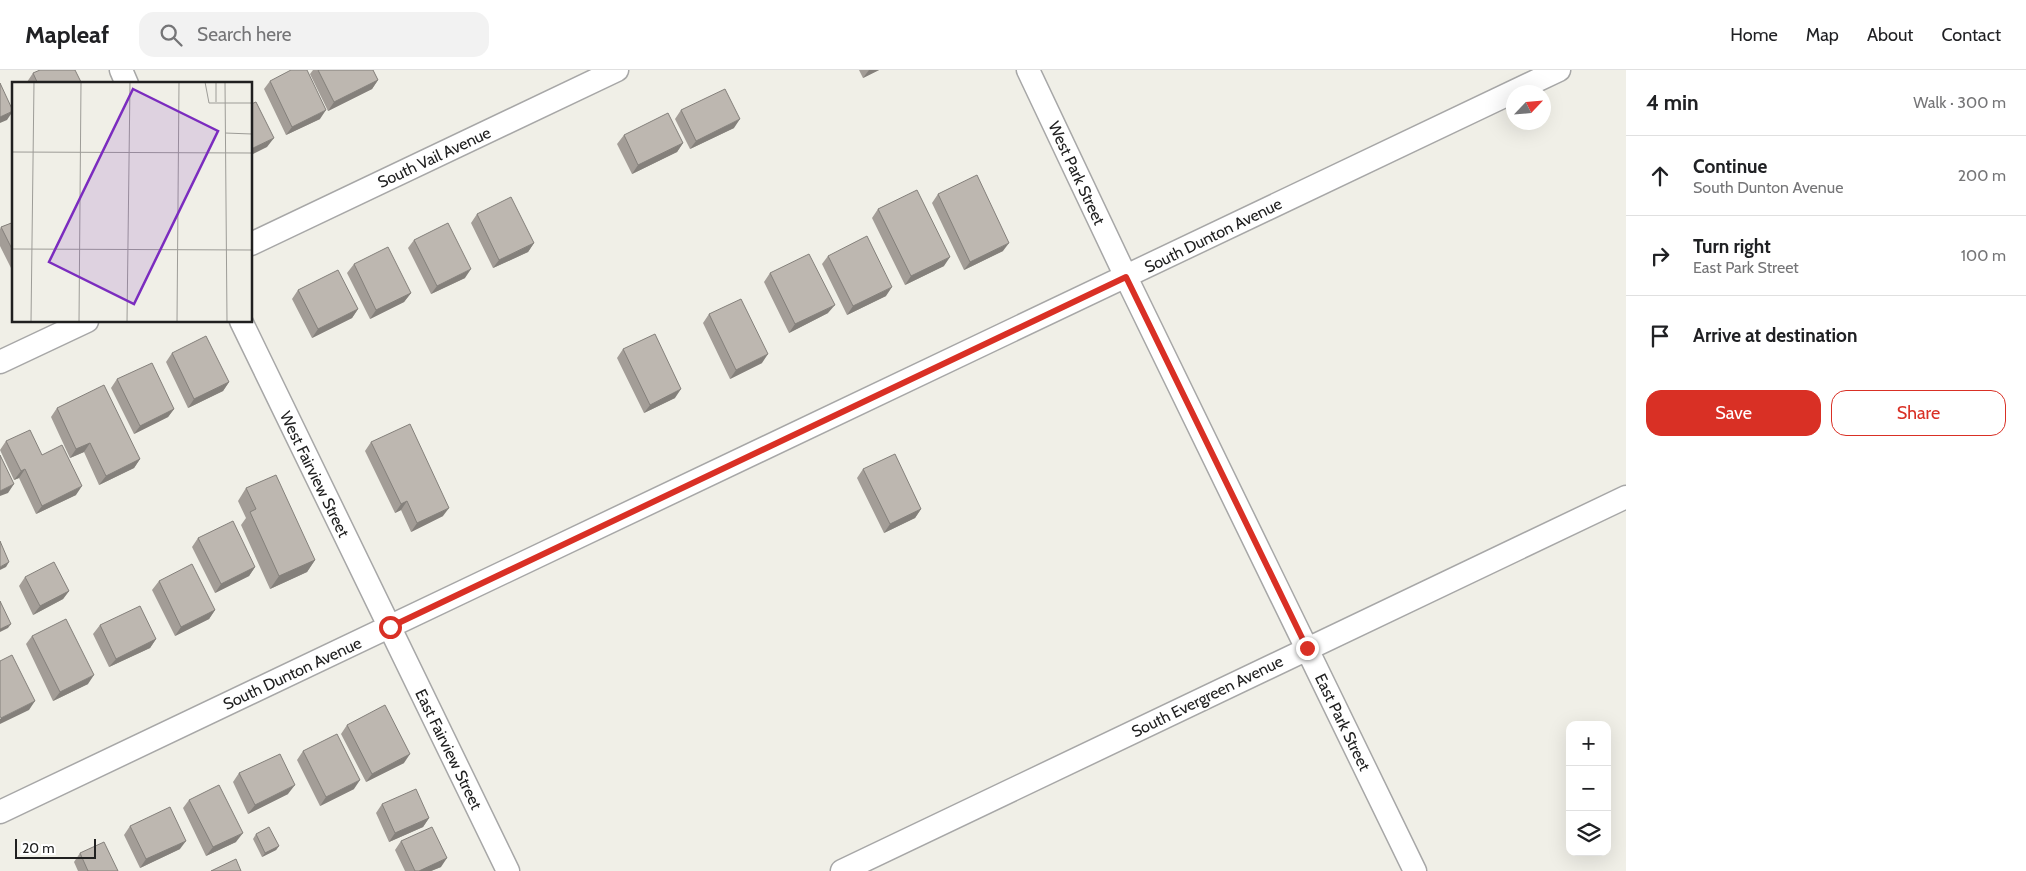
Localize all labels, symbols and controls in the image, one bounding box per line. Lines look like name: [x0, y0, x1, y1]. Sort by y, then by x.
search box: [139, 12, 489, 57]
text: Mapleaf: [25, 20, 109, 49]
icon: search: [157, 21, 185, 49]
text: Search here: [197, 23, 291, 46]
text: Home: [1730, 24, 1778, 46]
text: Map: [1806, 24, 1839, 46]
text: About: [1867, 24, 1913, 46]
text: Contact: [1941, 24, 2001, 46]
inset map: [12, 82, 252, 322]
north arrow: [1506, 85, 1551, 130]
text: 4 min: [1646, 90, 1699, 115]
text: Walk · 300 m: [1913, 93, 2006, 112]
street label: West Park Street: [1044, 118, 1109, 228]
street label: South Vail Avenue: [375, 123, 494, 192]
text: Continue: [1693, 155, 1767, 178]
icon: ahead: [1646, 162, 1674, 190]
text: 200 m: [1958, 166, 2006, 185]
text: South Dunton Avenue: [1693, 178, 1843, 197]
street label: South Dunton Avenue: [1141, 194, 1285, 277]
text: Turn right: [1693, 235, 1771, 258]
icon: right: [1646, 242, 1674, 270]
text: 100 m: [1961, 246, 2006, 265]
text: East Park Street: [1693, 258, 1799, 277]
icon: arrive: [1646, 322, 1674, 350]
text: Arrive at destination: [1693, 324, 1857, 347]
button: Save: [1646, 390, 1821, 436]
button: Share: [1831, 390, 2006, 436]
street label: West Fairview Street: [276, 408, 354, 541]
route start: [379, 616, 402, 639]
street label: South Dunton Avenue: [220, 633, 364, 714]
route end: [1296, 637, 1319, 660]
street label: South Evergreen Avenue: [1128, 651, 1286, 741]
street label: East Park Street: [1311, 671, 1375, 774]
street label: East Fairview Street: [411, 686, 486, 813]
map controls: [1566, 721, 1611, 856]
button: +: [1566, 721, 1611, 766]
button: −: [1566, 766, 1611, 811]
button: layers: [1566, 811, 1611, 856]
scale bar: [15, 836, 96, 859]
text: 20 m: [22, 839, 55, 857]

